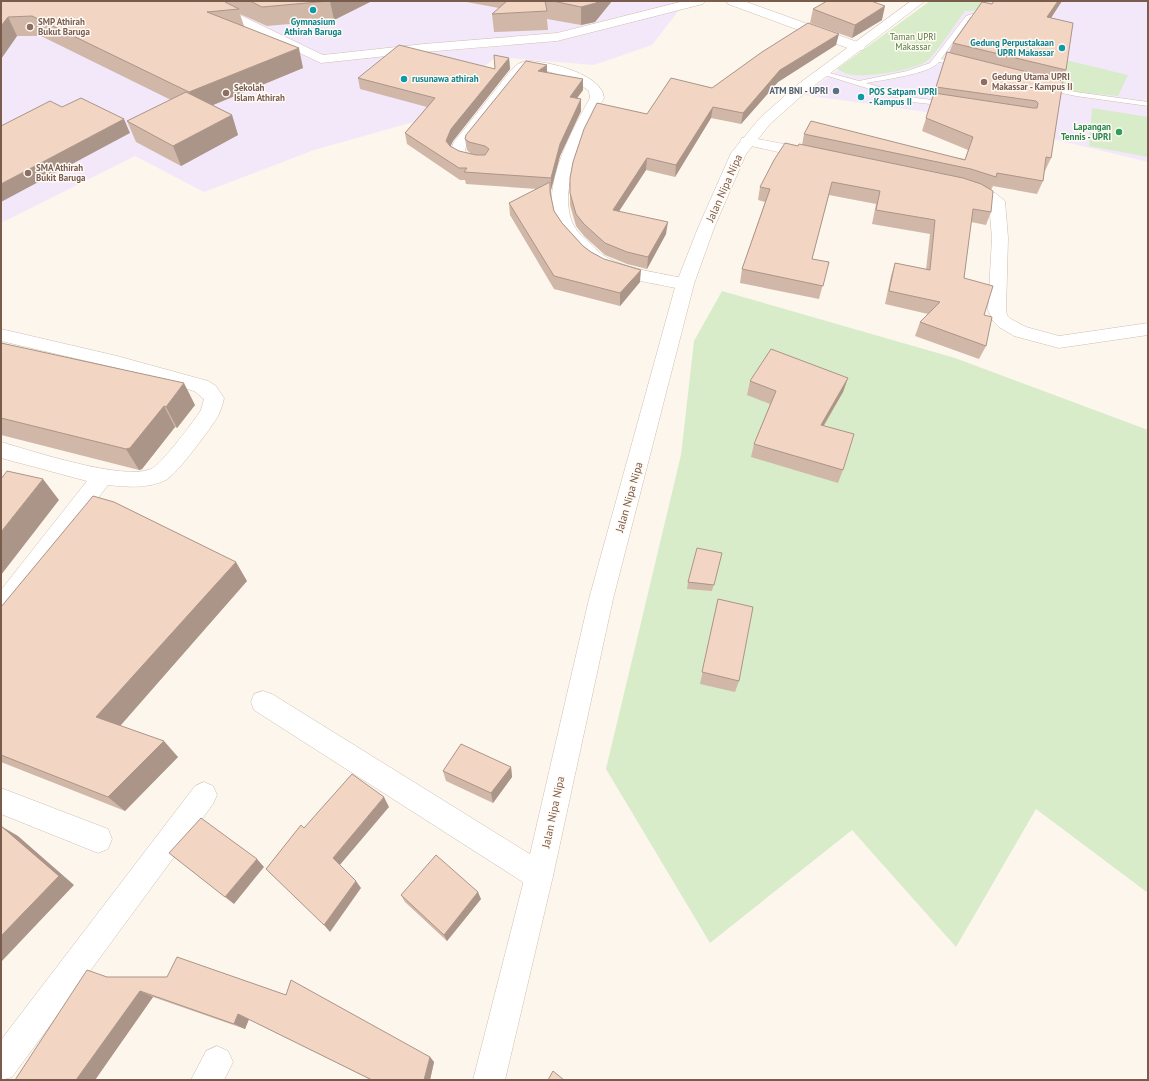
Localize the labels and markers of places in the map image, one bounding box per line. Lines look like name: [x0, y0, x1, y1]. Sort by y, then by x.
marker: Gymnasium Athirah Baruga: [308, 5, 318, 15]
place label: SMP Athirah Bukut Baruga: [38, 16, 90, 37]
place label: Gymnasium Athirah Baruga: [284, 16, 342, 37]
marker: SMP Athirah Bukut Baruga: [25, 22, 35, 32]
place label: Gedung Perpustakaan UPRI Makassar: [970, 37, 1055, 58]
marker: Gedung Perpustakaan UPRI Makassar: [1057, 43, 1067, 53]
place label: Gedung Utama UPRI Makassar - Kampus II: [992, 71, 1072, 92]
place label: rusunawa athirah: [412, 73, 479, 84]
marker: rusunawa athirah: [399, 74, 409, 84]
marker: Gedung Utama UPRI Makassar - Kampus II: [979, 77, 989, 87]
place label: Sekolah Islam Athirah: [234, 82, 285, 103]
place label: ATM BNI - UPRI: [769, 85, 828, 96]
marker: ATM BNI - UPRI: [831, 86, 841, 96]
place label: POS Satpam UPRI - Kampus II: [869, 86, 937, 107]
marker: Sekolah Islam Athirah: [221, 88, 231, 98]
marker: POS Satpam UPRI - Kampus II: [856, 92, 866, 102]
place label: Lapangan Tennis - UPRI: [1061, 121, 1111, 142]
marker: Lapangan Tennis - UPRI: [1114, 127, 1124, 137]
place label: SMA Athirah Bukit Baruga: [36, 162, 86, 183]
marker: SMA Athirah Bukit Baruga: [23, 168, 33, 178]

